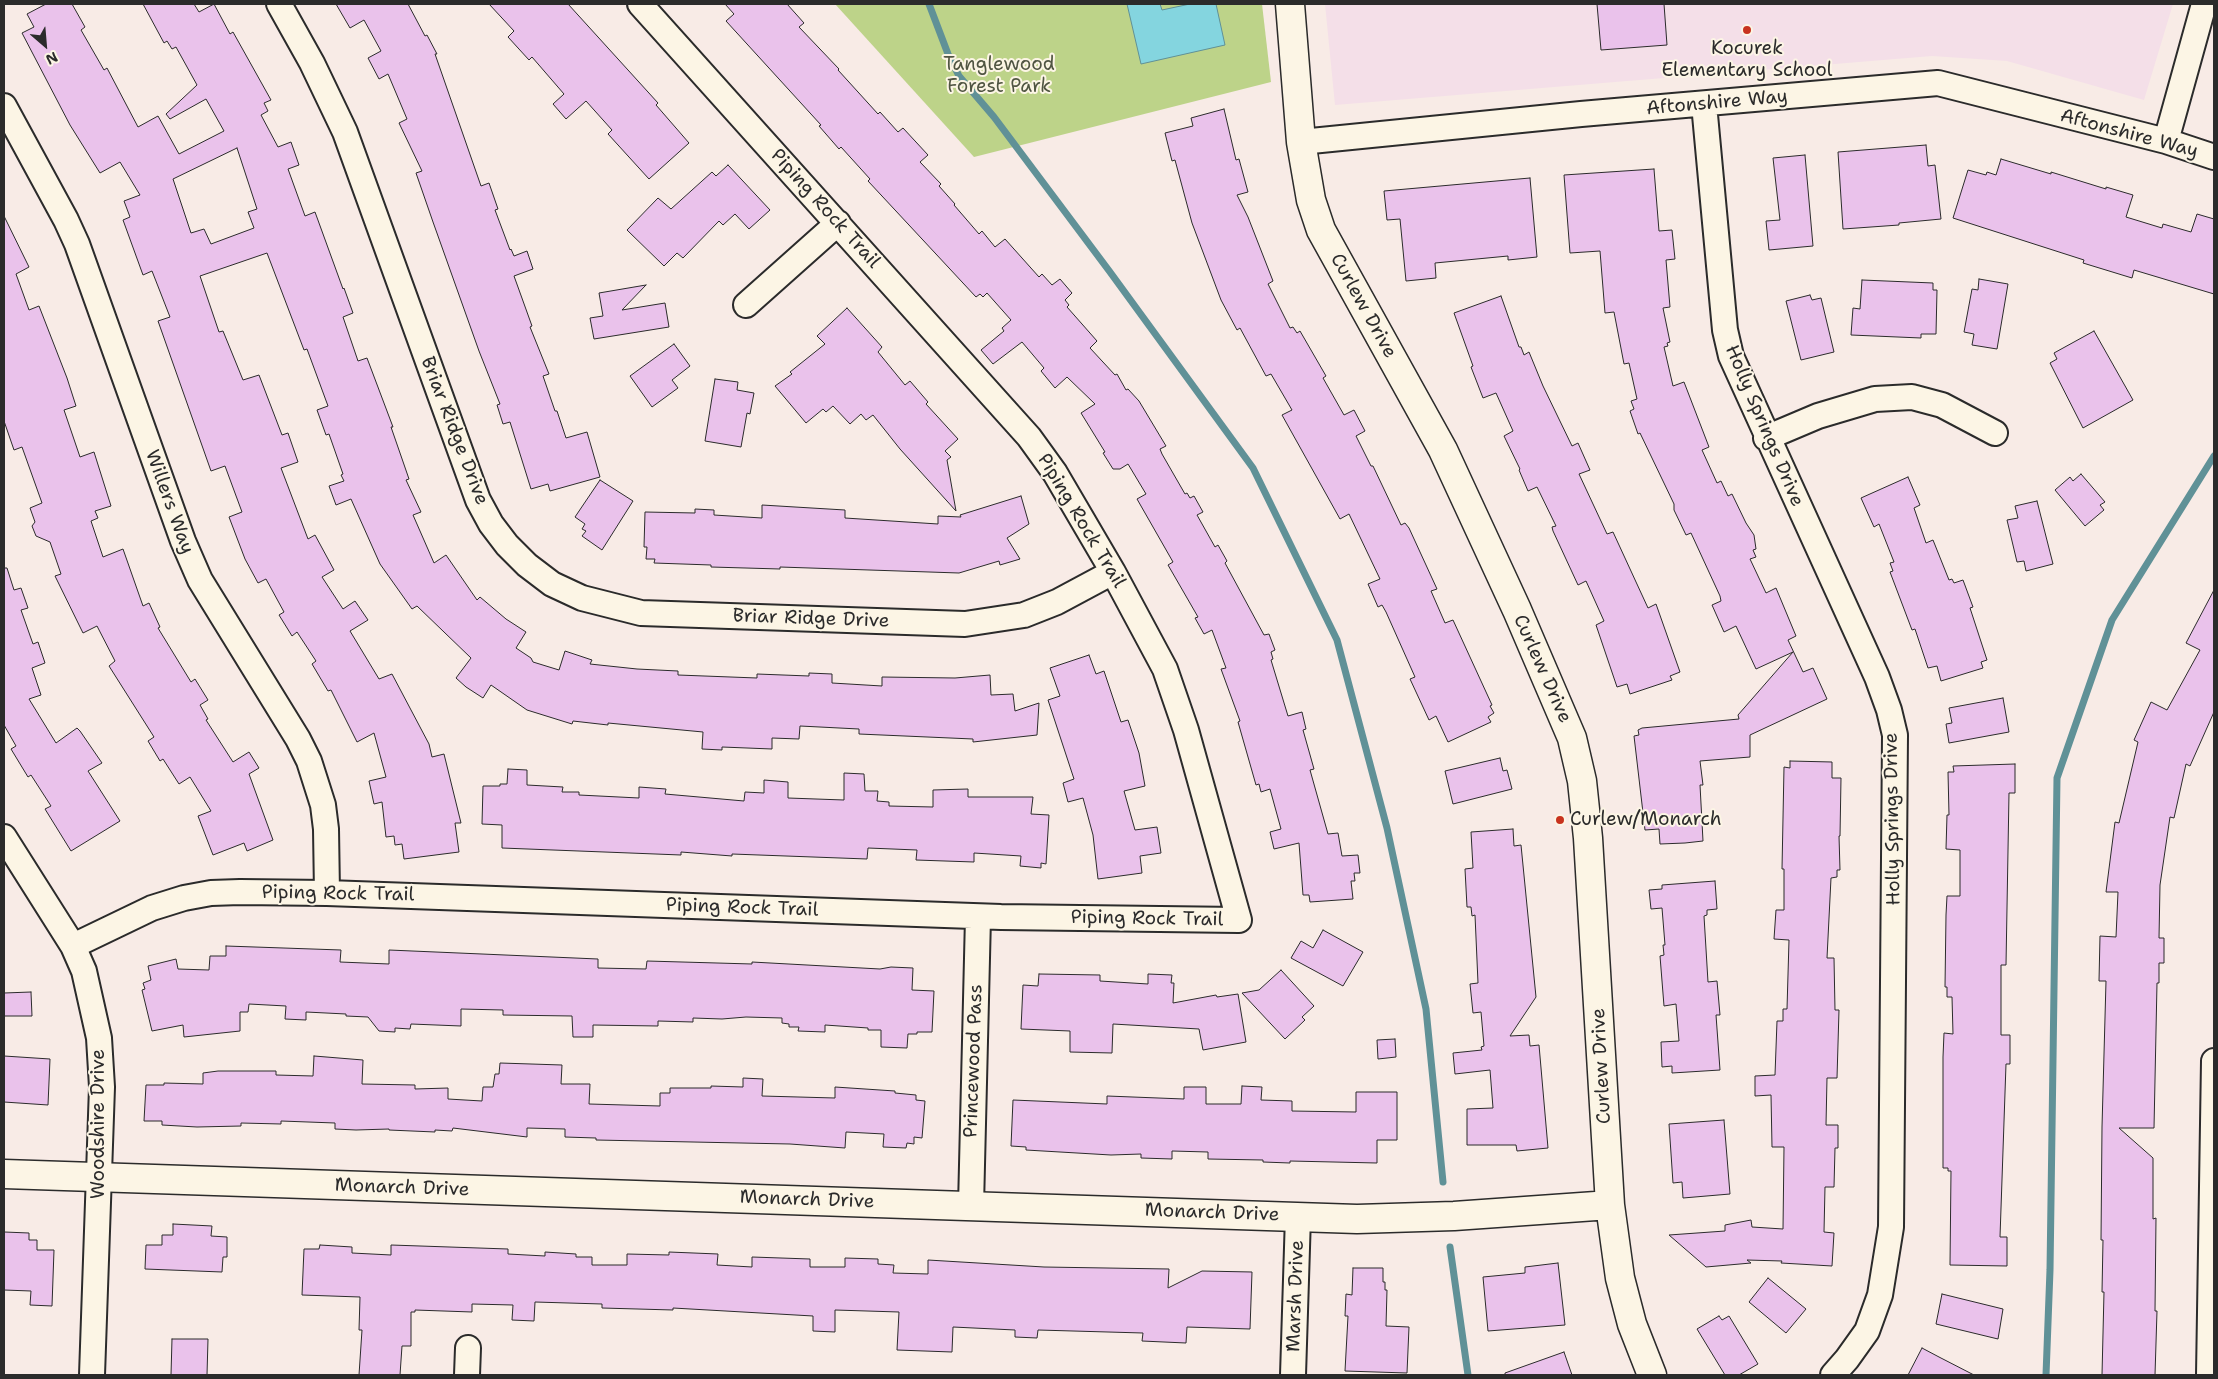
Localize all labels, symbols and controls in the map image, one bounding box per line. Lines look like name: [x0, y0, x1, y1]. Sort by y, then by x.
north arrow: [20, 20, 70, 70]
marker: Kocurek Elementary School: [1741, 24, 1753, 36]
place label: Kocurek Elementary School: [1661, 38, 1833, 82]
text: N: [43, 48, 61, 69]
park label: Tanglewood Forest Park: [943, 54, 1055, 98]
street label: Aftonshire Way: [1645, 85, 1789, 121]
street label: Aftonshire Way: [2057, 105, 2201, 163]
street label: Piping Rock Trail: [765, 145, 885, 273]
street label: Curlew Drive: [1325, 250, 1401, 362]
street label: Holly Springs Drive: [1720, 342, 1808, 510]
street label: Briar Ridge Drive: [415, 354, 493, 508]
street label: Willers Way: [140, 447, 198, 557]
street label: Piping Rock Trail: [1032, 450, 1130, 592]
street label: Briar Ridge Drive: [732, 605, 890, 633]
street label: Curlew Drive: [1508, 611, 1576, 727]
street label: Holly Springs Drive: [1880, 732, 1906, 906]
place label: Curlew/Monarch: [1570, 809, 1722, 831]
marker: Curlew/Monarch: [1554, 814, 1566, 826]
street label: Piping Rock Trail: [261, 881, 415, 907]
street label: Piping Rock Trail: [665, 894, 819, 922]
street label: Piping Rock Trail: [1070, 906, 1224, 932]
street label: Princewood Pass: [960, 984, 988, 1138]
street label: Curlew Drive: [1588, 1007, 1616, 1125]
street label: Woodshire Drive: [88, 1049, 110, 1199]
street label: Monarch Drive: [334, 1174, 470, 1202]
street label: Monarch Drive: [739, 1186, 875, 1214]
street label: Monarch Drive: [1144, 1199, 1280, 1227]
street label: Marsh Drive: [1283, 1240, 1309, 1352]

